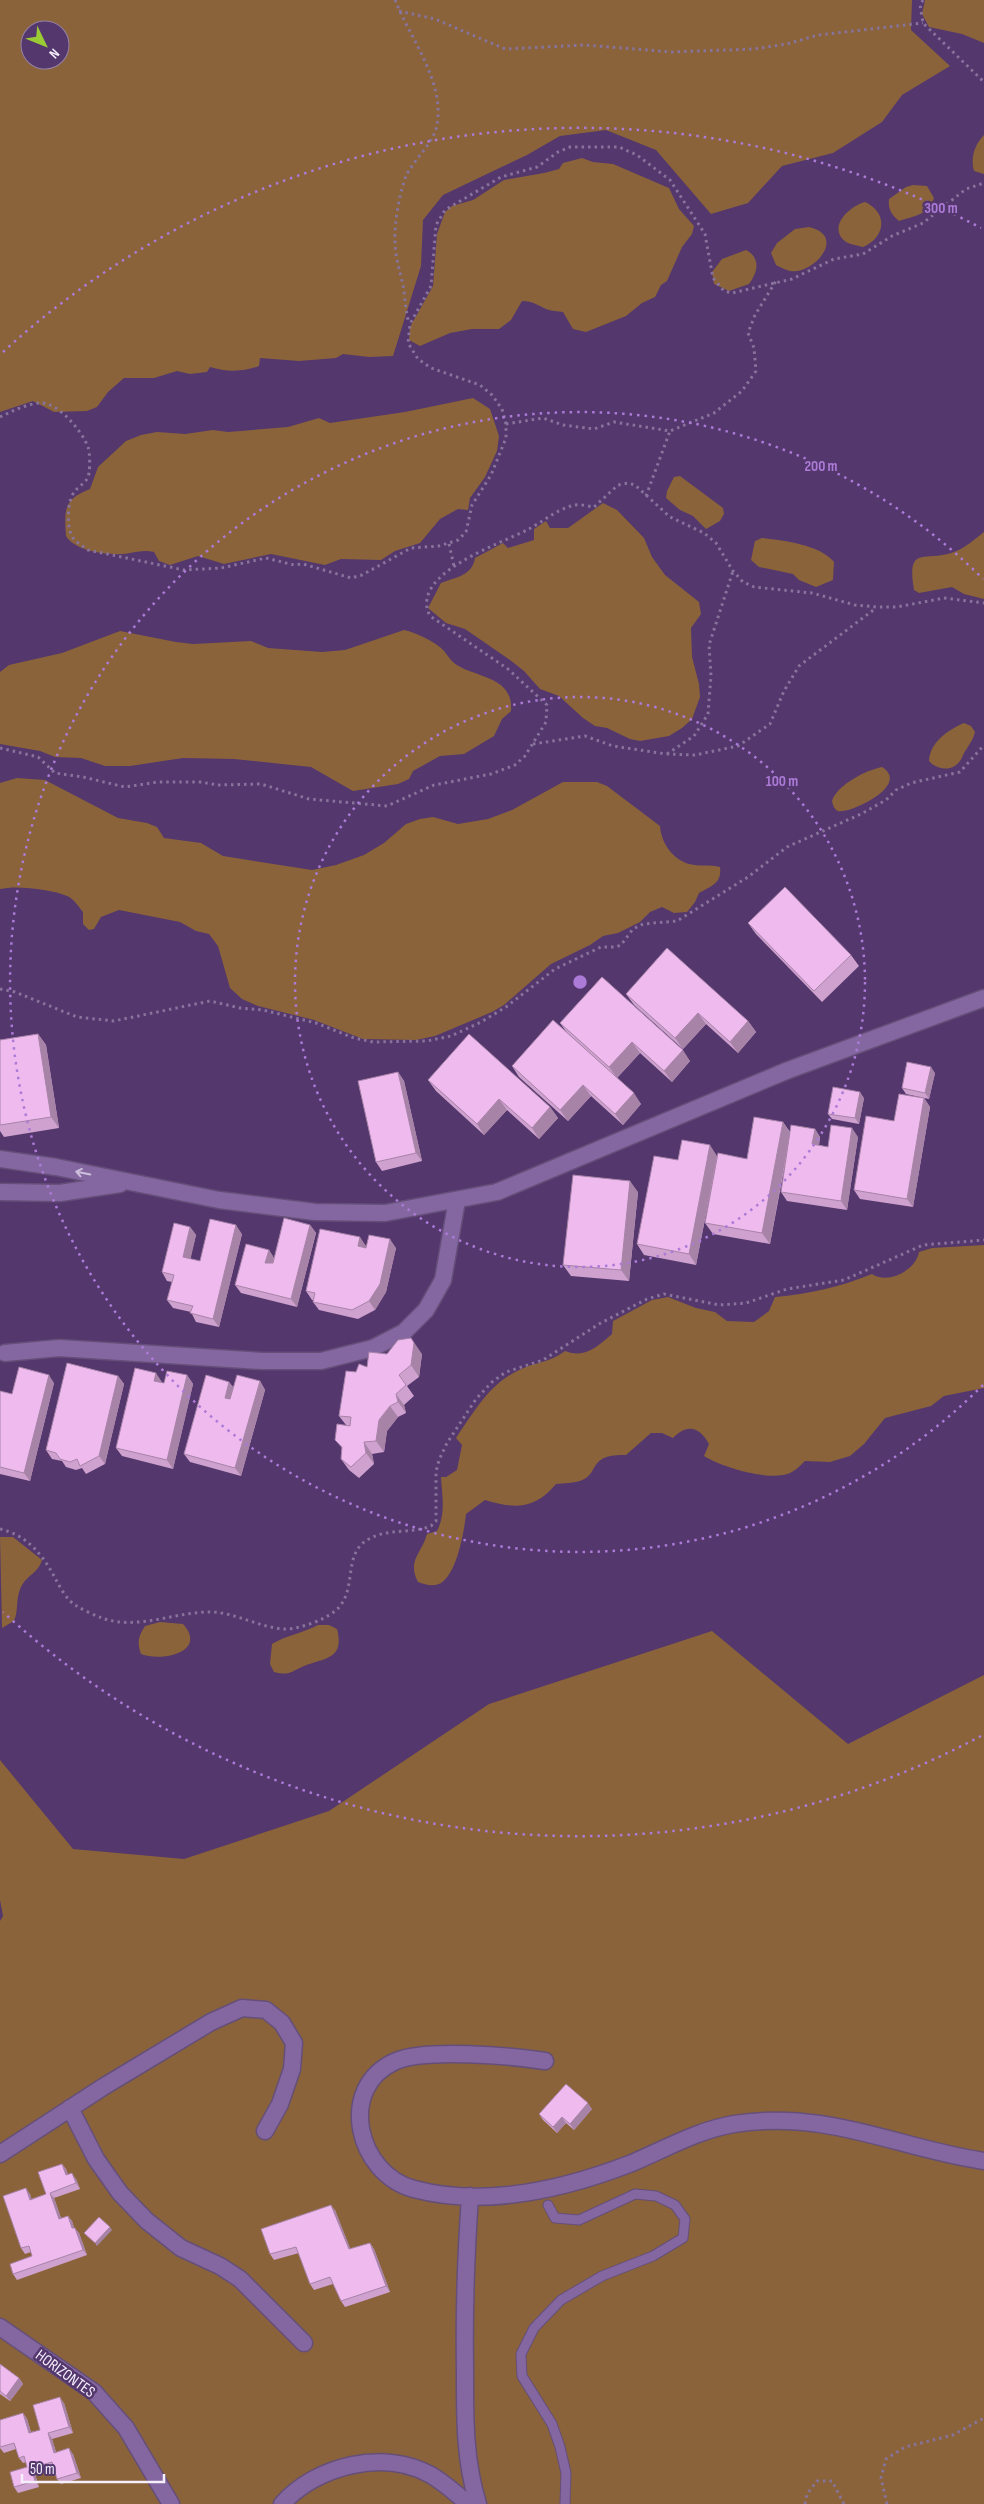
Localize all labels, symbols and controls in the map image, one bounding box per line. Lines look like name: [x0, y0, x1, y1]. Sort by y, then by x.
north arrow: [20, 20, 70, 70]
text: N: [45, 45, 63, 62]
text: 300 m: [924, 199, 958, 218]
text: 200 m: [804, 457, 838, 476]
text: 100 m: [766, 772, 798, 791]
centre of rings: [571, 973, 589, 991]
one-way arrow: [76, 1167, 92, 1177]
street label: HORIZONTES: [31, 2346, 99, 2402]
scale bar: [22, 2452, 165, 2484]
text: 50 m: [30, 2460, 55, 2479]

